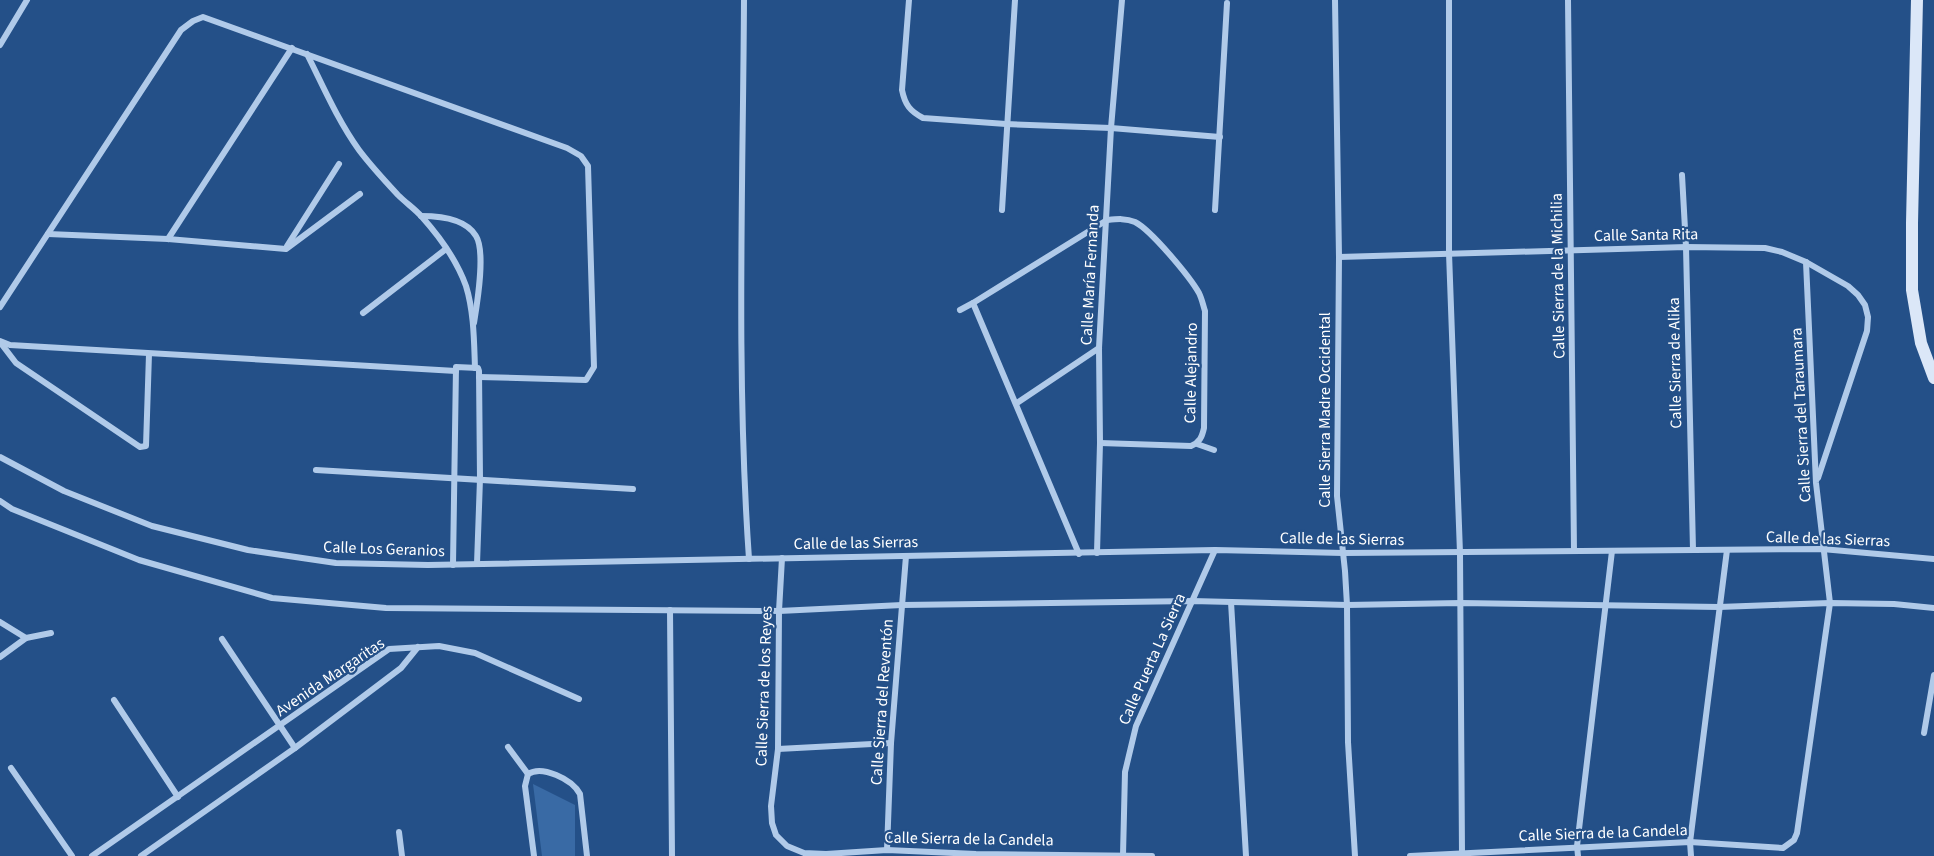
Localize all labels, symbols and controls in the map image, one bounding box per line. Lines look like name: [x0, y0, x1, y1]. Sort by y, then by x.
street label: Calle Sierra de la Michilia: [1546, 193, 1570, 359]
street label: Calle María Fernanda: [1075, 204, 1105, 346]
street label: Calle Santa Rita: [1594, 223, 1698, 247]
street label: Calle Sierra de Alika: [1663, 297, 1687, 429]
street label: Calle Sierra Madre Occidental: [1314, 312, 1336, 508]
street label: Calle Alejandro: [1179, 322, 1203, 424]
street label: Calle Sierra del Taraumara: [1785, 327, 1817, 503]
street label: Calle de las Sierras: [1765, 526, 1891, 552]
street label: Calle de las Sierras: [1280, 527, 1405, 551]
street label: Calle de las Sierras: [794, 531, 919, 555]
street label: Calle Los Geranios: [323, 536, 445, 562]
street label: Calle Puerta La Sierra: [1113, 590, 1191, 728]
street label: Calle Sierra de los Reyes: [750, 605, 778, 767]
street label: Calle Sierra del Reventón: [865, 618, 899, 786]
street label: Avenida Margaritas: [271, 632, 389, 722]
street label: Calle Sierra de la Candela: [1518, 819, 1688, 847]
street label: Calle Sierra de la Candela: [884, 827, 1054, 851]

